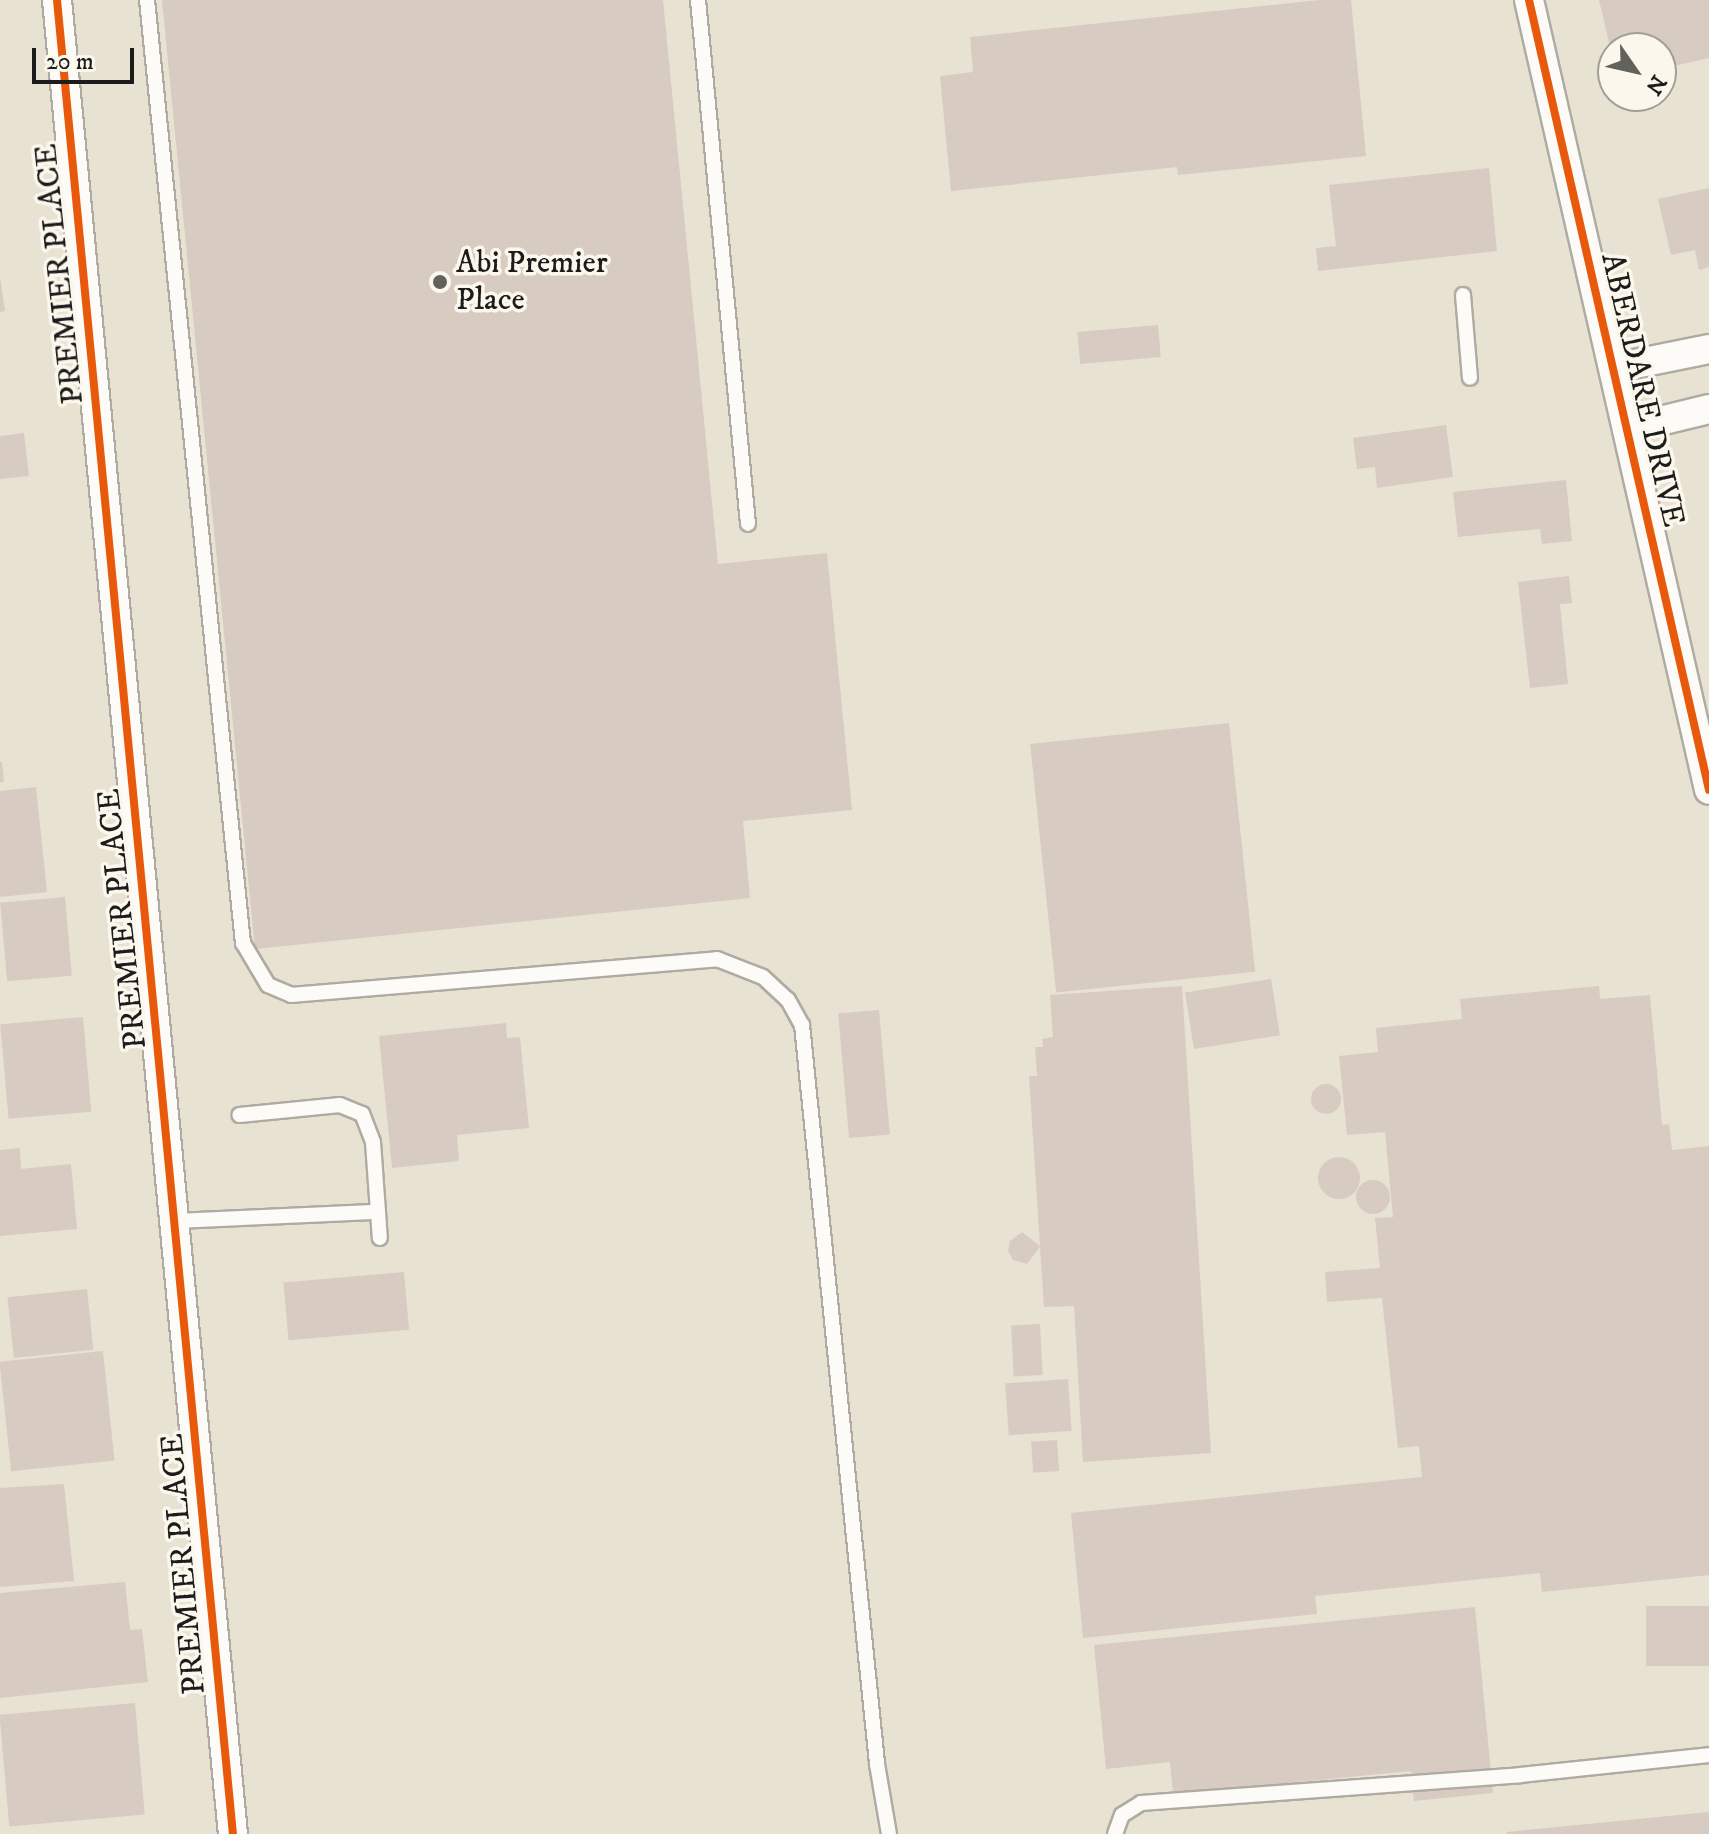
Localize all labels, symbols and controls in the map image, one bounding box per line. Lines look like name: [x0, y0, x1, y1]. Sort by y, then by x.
scale bar: [36, 32, 138, 82]
north arrow: [1597, 32, 1677, 112]
text: 20 m: [46, 47, 94, 77]
text: N: [1639, 70, 1672, 100]
street label: PREMIER PLACE: [27, 142, 93, 406]
place label: Abi Premier Place: [456, 245, 608, 320]
street label: ABERDARE DRIVE: [1592, 249, 1692, 531]
marker: Abi Premier Place: [431, 273, 449, 291]
street label: PREMIER PLACE: [90, 787, 156, 1051]
street label: PREMIER PLACE: [153, 1432, 215, 1696]

